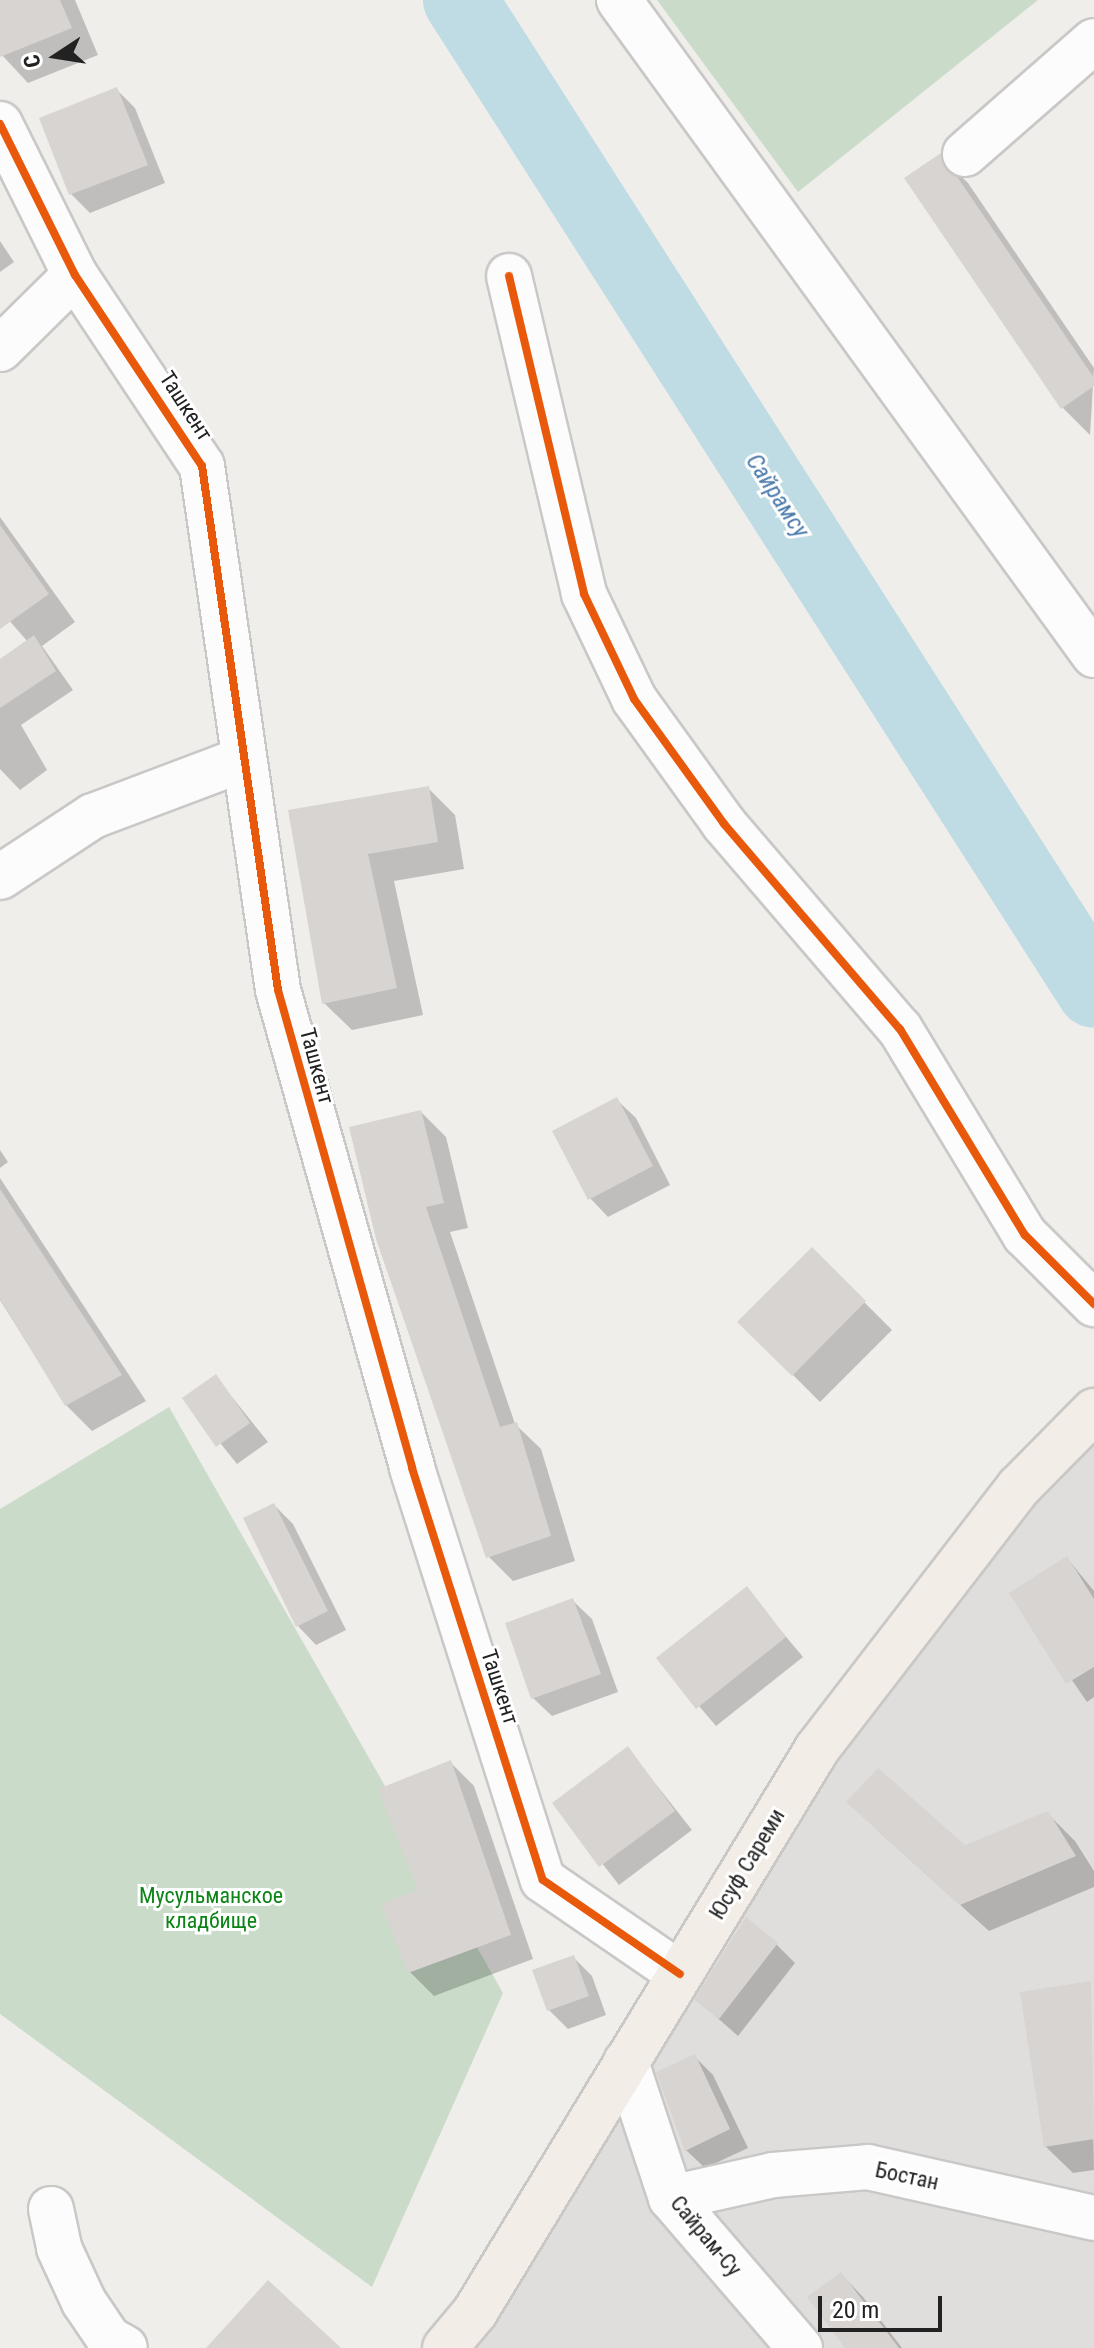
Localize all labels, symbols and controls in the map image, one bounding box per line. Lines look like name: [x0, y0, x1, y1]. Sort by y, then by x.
north arrow: [16, 16, 96, 96]
text: С: [19, 52, 46, 70]
street label: Ташкент: [154, 366, 218, 446]
water label: Сайрамсу: [739, 449, 815, 543]
street label: Ташкент: [294, 1025, 340, 1107]
street label: Ташкент: [475, 1646, 525, 1728]
street label: Юсуф Сареми: [704, 1804, 790, 1924]
park label: Мусульманское кладбище: [139, 1882, 283, 1934]
street label: Бостан: [873, 2156, 941, 2196]
street label: Сайрам-Су: [665, 2190, 747, 2282]
scale bar: [822, 2280, 946, 2330]
text: 20 m: [832, 2296, 879, 2324]

